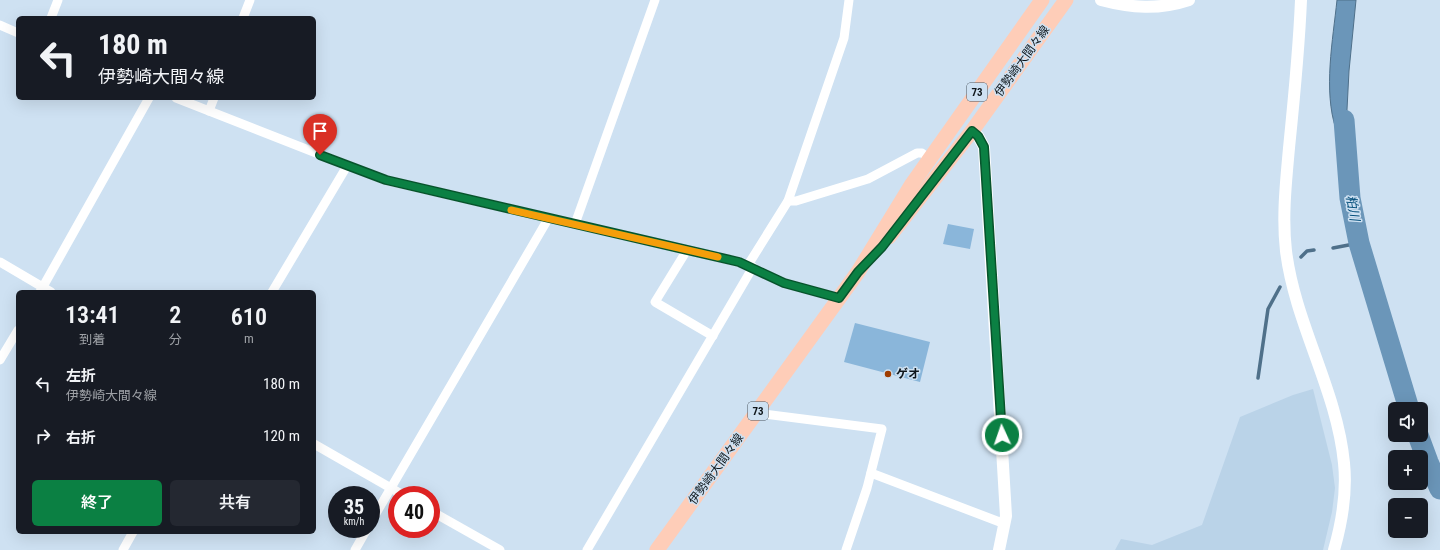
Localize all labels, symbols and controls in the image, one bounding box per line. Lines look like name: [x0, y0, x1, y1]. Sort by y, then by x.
street label: 伊勢崎大間々線: [992, 23, 1052, 99]
text: 180 m: [98, 28, 168, 61]
icon: left: [32, 32, 84, 84]
text: 伊勢崎大間々線: [98, 66, 224, 87]
road number: 73: [967, 83, 987, 101]
pin: [303, 114, 337, 155]
icon: arrive: [309, 120, 331, 142]
water label: 粕川: [1343, 194, 1363, 224]
text: 13:41: [65, 301, 120, 329]
text: 2: [169, 301, 181, 329]
text: 610: [231, 303, 267, 331]
text: m: [244, 331, 254, 346]
text: 到着: [79, 332, 105, 347]
text: 分: [169, 332, 182, 347]
text: 左折: [66, 367, 96, 385]
place label: ゲオ: [896, 367, 920, 381]
marker: ゲオ: [883, 369, 893, 379]
icon: left: [32, 373, 54, 395]
text: 180 m: [263, 375, 300, 393]
text: 伊勢崎大間々線: [66, 388, 157, 403]
road number: 73: [748, 402, 768, 420]
map controls: [1388, 402, 1428, 538]
button: sound: [1388, 402, 1428, 442]
position arrow: [981, 414, 1023, 456]
icon: right: [32, 425, 54, 447]
text: 120 m: [263, 427, 300, 445]
text: 右折: [66, 429, 96, 447]
street label: 伊勢崎大間々線: [686, 431, 746, 507]
button: +: [1388, 450, 1428, 490]
button: 終了: [32, 480, 162, 526]
button: 共有: [170, 480, 300, 526]
speed limit sign: 40: [388, 486, 440, 538]
text: 35: [344, 495, 364, 519]
button: −: [1388, 498, 1428, 538]
text: km/h: [344, 516, 364, 527]

